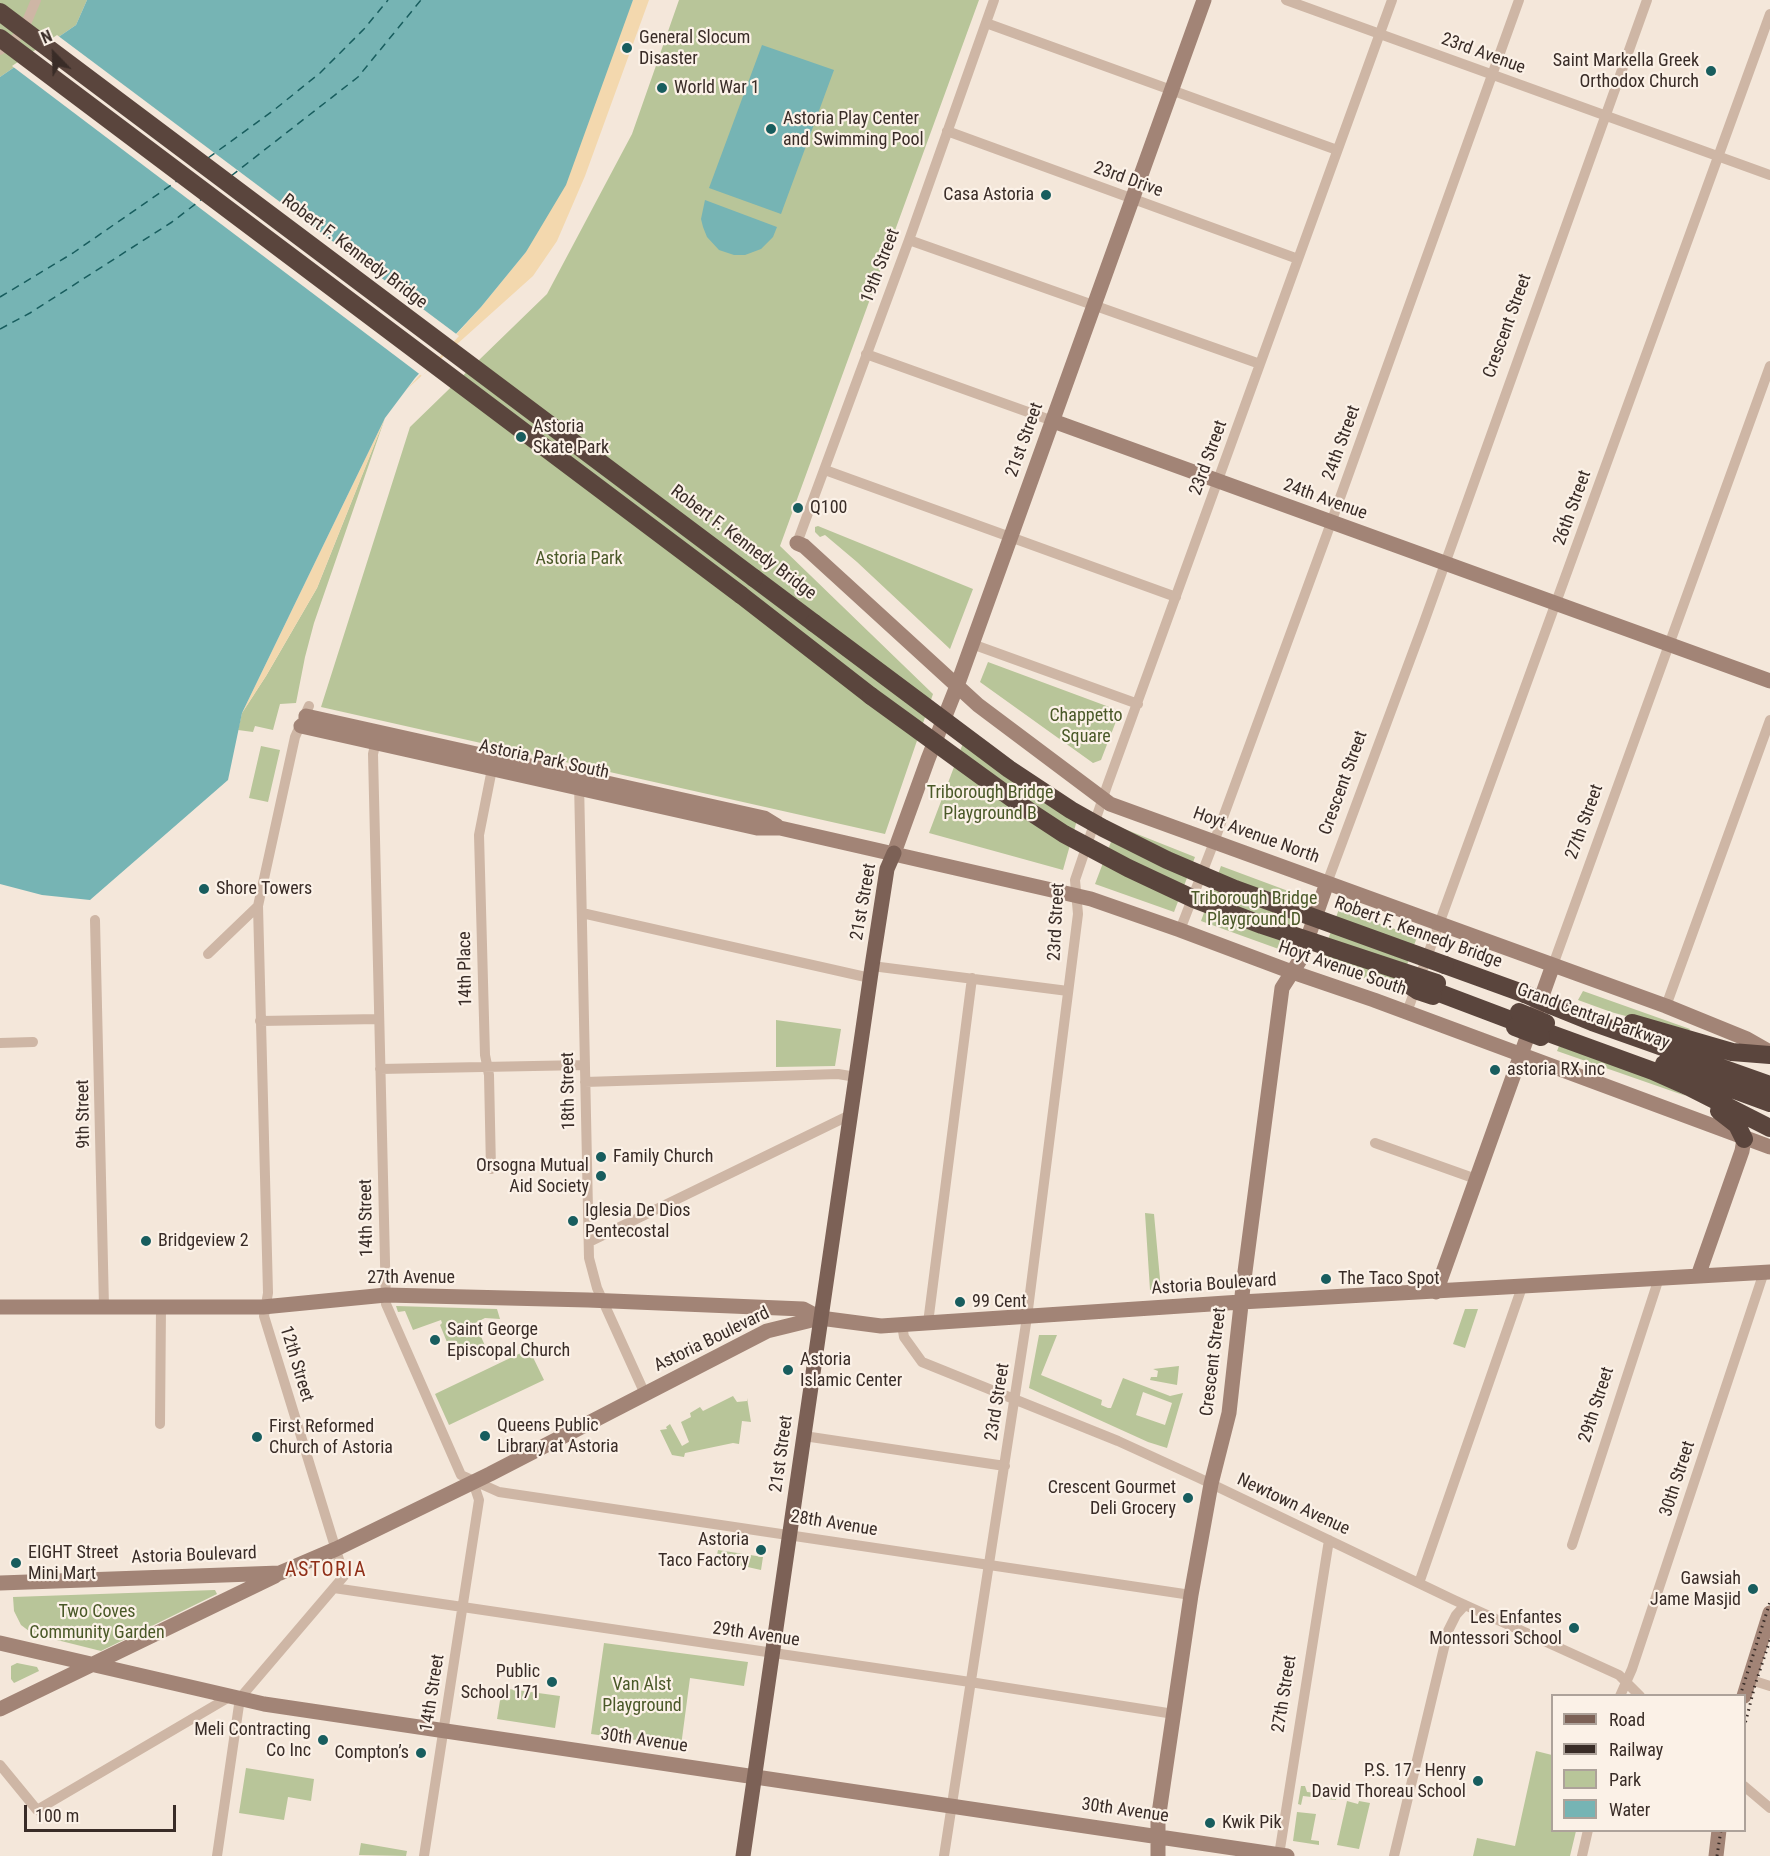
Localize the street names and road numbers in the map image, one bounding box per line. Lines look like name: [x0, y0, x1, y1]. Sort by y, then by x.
street label: 23rd Avenue: [1438, 29, 1528, 79]
street label: 23rd Drive: [1090, 158, 1166, 202]
street label: Robert F. Kennedy Bridge: [277, 190, 431, 314]
street label: 19th Street: [857, 226, 905, 306]
street label: Crescent Street: [1479, 271, 1537, 381]
street label: 21st Street: [1002, 400, 1048, 480]
street label: 24th Street: [1318, 403, 1366, 483]
street label: 23rd Street: [1185, 418, 1233, 498]
street label: 26th Street: [1549, 468, 1597, 548]
street label: 24th Avenue: [1280, 475, 1370, 525]
street label: Robert F. Kennedy Bridge: [666, 481, 820, 605]
street label: Crescent Street: [1315, 728, 1373, 838]
street label: Astoria Park South: [477, 736, 611, 784]
street label: 27th Street: [1561, 782, 1609, 862]
street label: Hoyt Avenue North: [1190, 803, 1322, 869]
street label: 21st Street: [847, 862, 881, 942]
street label: 23rd Street: [1044, 882, 1070, 962]
street label: Robert F. Kennedy Bridge: [1331, 893, 1505, 973]
street label: 14th Place: [455, 931, 477, 1007]
street label: Hoyt Avenue South: [1275, 937, 1409, 1001]
street label: Grand Central Parkway: [1514, 979, 1672, 1055]
street label: 18th Street: [558, 1052, 580, 1130]
street label: 9th Street: [73, 1079, 95, 1149]
street label: 14th Street: [356, 1179, 378, 1257]
street label: 27th Avenue: [367, 1267, 455, 1289]
street label: Astoria Boulevard: [1151, 1270, 1277, 1300]
street label: Astoria Boulevard: [651, 1303, 773, 1377]
street label: Crescent Street: [1197, 1306, 1231, 1418]
street label: 12th Street: [274, 1323, 318, 1405]
street label: 23rd Street: [981, 1362, 1015, 1442]
street label: 29th Street: [1575, 1365, 1619, 1445]
street label: 21st Street: [766, 1414, 798, 1494]
street label: 30th Street: [1656, 1439, 1700, 1519]
street label: Newtown Avenue: [1233, 1469, 1353, 1541]
street label: 28th Avenue: [789, 1506, 879, 1542]
street label: Astoria Boulevard: [131, 1543, 257, 1569]
street label: 29th Avenue: [711, 1618, 801, 1652]
street label: 14th Street: [416, 1653, 450, 1733]
street label: 27th Street: [1268, 1654, 1302, 1734]
street label: 30th Avenue: [599, 1724, 689, 1758]
street label: 30th Avenue: [1080, 1794, 1170, 1828]

